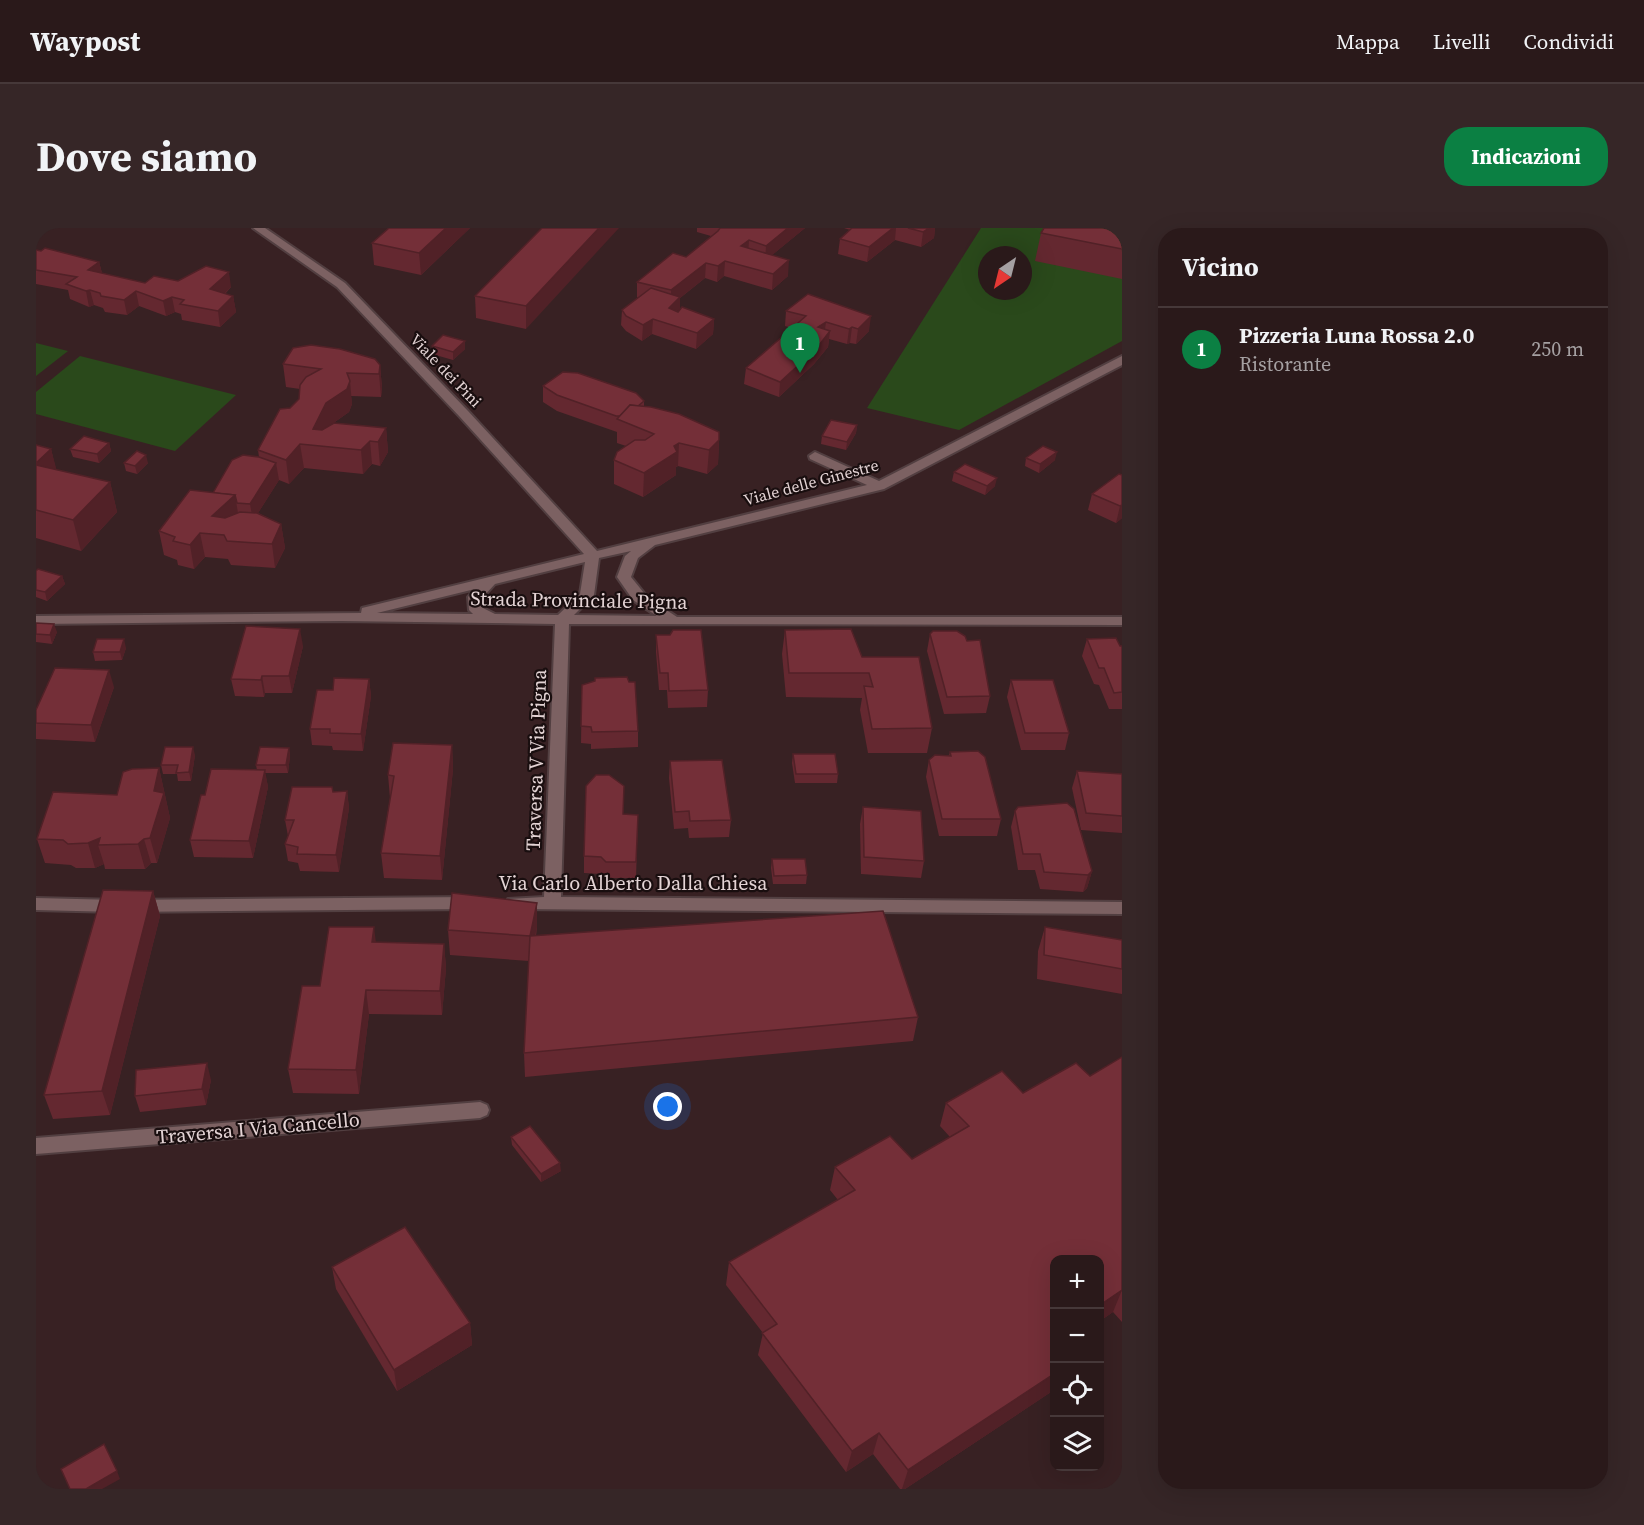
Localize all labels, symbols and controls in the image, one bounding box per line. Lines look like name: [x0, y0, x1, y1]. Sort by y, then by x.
text: Waypost: [30, 22, 140, 60]
text: Mappa: [1336, 27, 1400, 56]
text: Livelli: [1433, 27, 1491, 56]
text: Condividi: [1524, 27, 1614, 56]
text: Dove siamo: [36, 127, 257, 185]
button: Indicazioni: [1444, 127, 1608, 186]
north arrow: [978, 246, 1032, 300]
text: Vicino: [1182, 249, 1259, 285]
text: Pizzeria Luna Rossa 2.0: [1239, 320, 1474, 350]
pin: 1: [780, 324, 819, 373]
street label: Viale dei Pini: [405, 328, 487, 412]
text: 1: [1196, 335, 1207, 363]
text: 250 m: [1531, 335, 1584, 363]
text: Ristorante: [1239, 350, 1331, 378]
street label: Viale delle Ginestre: [741, 453, 881, 511]
street label: Strada Provinciale Pigna: [470, 584, 689, 616]
street label: Traversa V Via Pigna: [519, 668, 553, 851]
street label: Via Carlo Alberto Dalla Chiesa: [499, 869, 768, 897]
your location: [653, 1092, 682, 1121]
street label: Traversa I Via Cancello: [155, 1105, 361, 1151]
map controls: [1050, 1255, 1104, 1471]
button: +: [1050, 1255, 1104, 1309]
button: −: [1050, 1309, 1104, 1363]
button: locate: [1050, 1363, 1104, 1417]
button: layers: [1050, 1417, 1104, 1471]

